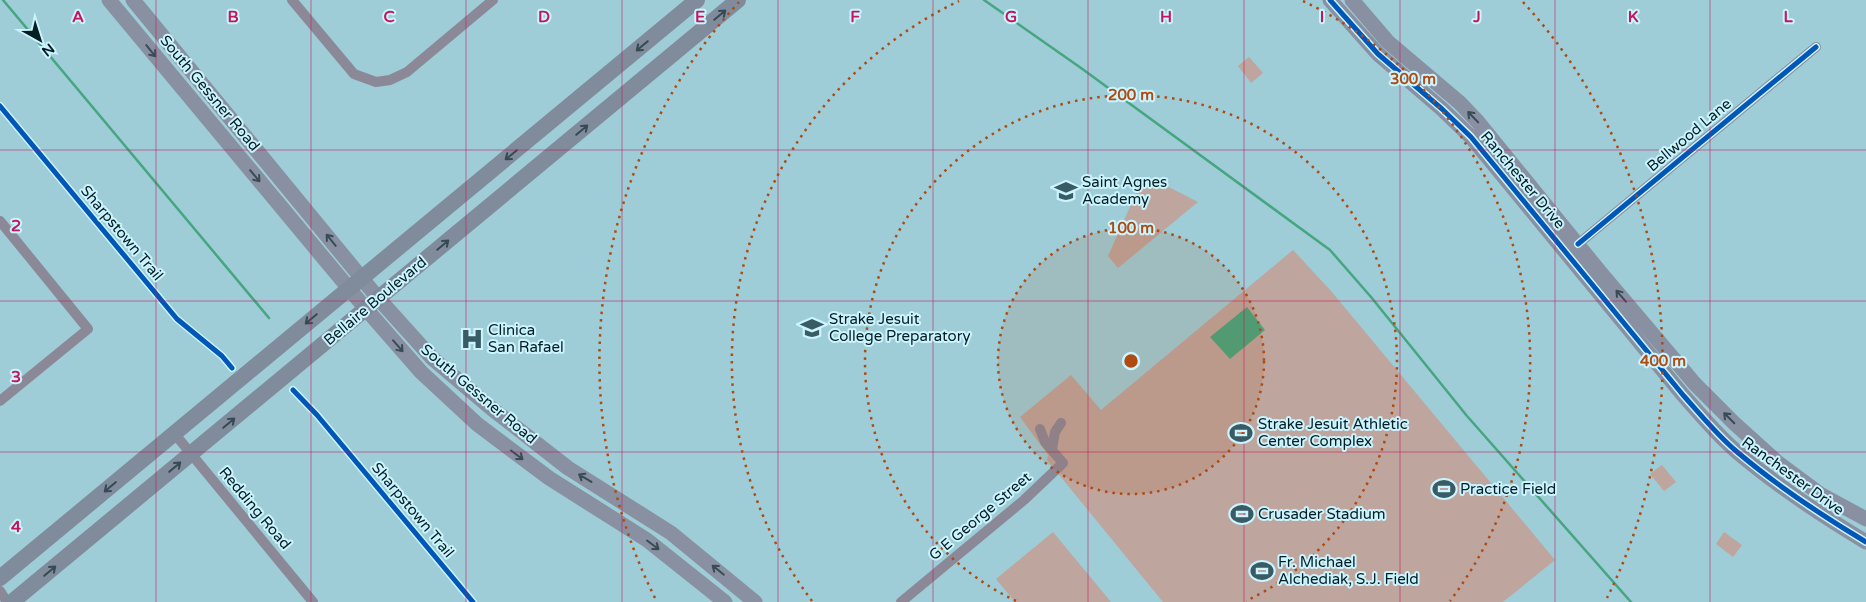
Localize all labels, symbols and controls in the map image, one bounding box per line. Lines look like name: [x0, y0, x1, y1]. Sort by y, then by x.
text: A: [72, 7, 84, 27]
text: B: [227, 7, 239, 27]
text: C: [383, 7, 395, 27]
text: D: [538, 7, 550, 27]
text: E: [695, 7, 705, 27]
text: F: [850, 7, 860, 27]
text: G: [1005, 7, 1017, 27]
text: H: [1160, 7, 1172, 27]
text: I: [1320, 7, 1324, 27]
text: J: [1472, 7, 1481, 27]
text: K: [1628, 7, 1639, 27]
text: L: [1783, 7, 1793, 27]
one-way arrow: [713, 10, 726, 21]
north arrow: [15, 15, 65, 65]
street label: South Gessner Road: [156, 31, 264, 155]
text: N: [38, 40, 58, 60]
one-way arrow: [636, 41, 649, 52]
one-way arrow: [146, 44, 157, 57]
text: 300 m: [1390, 70, 1436, 88]
text: 200 m: [1108, 86, 1154, 104]
street label: Bellwood Lane: [1643, 95, 1735, 175]
one-way arrow: [1467, 111, 1479, 123]
one-way arrow: [575, 124, 588, 136]
street label: Ranchester Drive: [1477, 128, 1569, 232]
one-way arrow: [505, 150, 518, 161]
one-way arrow: [249, 170, 260, 183]
place label: Saint Agnes Academy: [1082, 173, 1167, 208]
school or university icon: Saint Agnes Academy: [1053, 178, 1079, 204]
street label: Sharpstown Trail: [77, 182, 167, 284]
text: 2: [11, 216, 21, 236]
text: 100 m: [1108, 219, 1154, 237]
one-way arrow: [326, 234, 337, 247]
one-way arrow: [436, 239, 449, 250]
street label: Bellaire Boulevard: [320, 253, 430, 349]
one-way arrow: [1616, 290, 1627, 303]
place label: Strake Jesuit College Preparatory: [829, 310, 971, 345]
one-way arrow: [305, 314, 318, 325]
school or university icon: Strake Jesuit College Preparatory: [799, 315, 825, 341]
place label: Clinica San Rafael: [488, 321, 564, 356]
hospital icon: Clinica San Rafael: [459, 326, 485, 352]
one-way arrow: [392, 339, 403, 352]
street label: South Gessner Road: [417, 340, 541, 448]
centre of rings: [1122, 352, 1140, 370]
text: 400 m: [1640, 352, 1686, 370]
text: 3: [11, 367, 21, 387]
one-way arrow: [1723, 411, 1735, 424]
place label: Strake Jesuit Athletic Center Complex: [1258, 415, 1408, 450]
one-way arrow: [222, 417, 235, 428]
sports icon: Strake Jesuit Athletic Center Complex: [1228, 420, 1254, 446]
street label: Ranchester Drive: [1738, 433, 1848, 519]
one-way arrow: [510, 450, 524, 460]
street label: Sharpstown Trail: [368, 459, 458, 561]
one-way arrow: [168, 462, 181, 473]
street label: Redding Road: [215, 463, 295, 553]
street label: G E George Street: [925, 468, 1035, 564]
one-way arrow: [578, 472, 592, 482]
sports icon: Practice Field: [1431, 476, 1457, 502]
place label: Practice Field: [1460, 480, 1556, 498]
one-way arrow: [103, 481, 116, 492]
sports icon: Crusader Stadium: [1229, 501, 1255, 527]
place label: Crusader Stadium: [1258, 505, 1386, 523]
text: 4: [11, 517, 21, 537]
one-way arrow: [646, 539, 659, 550]
place label: Fr. Michael Alchediak, S.J. Field: [1278, 553, 1419, 588]
sports icon: Fr. Michael Alchediak, S.J. Field: [1249, 558, 1275, 584]
one-way arrow: [43, 565, 56, 576]
one-way arrow: [712, 565, 725, 576]

